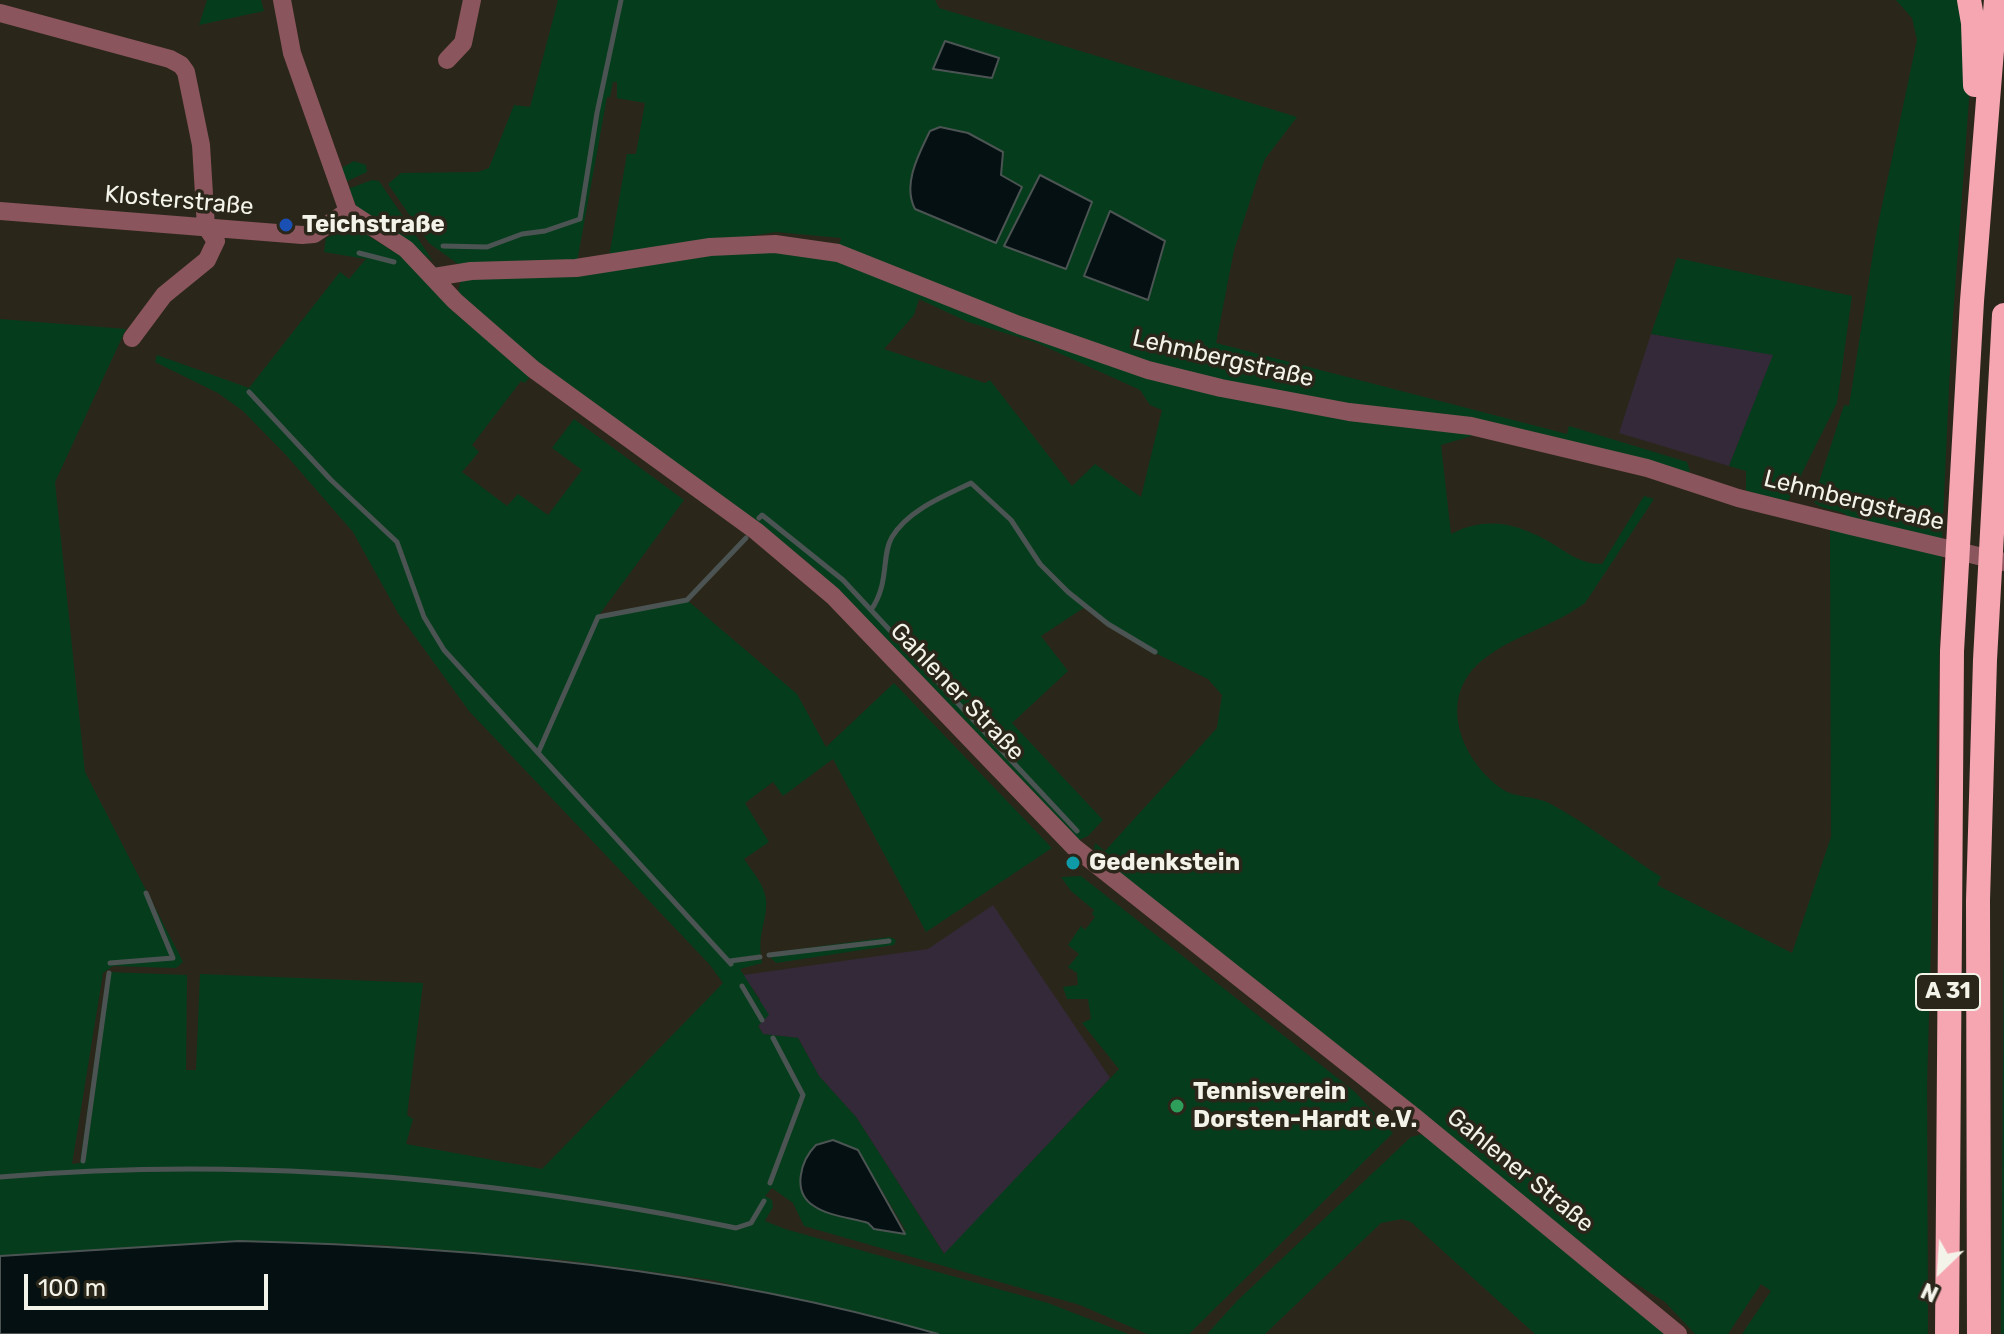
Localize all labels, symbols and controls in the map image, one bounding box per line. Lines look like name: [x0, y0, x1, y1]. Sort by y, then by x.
street label: Klosterstraße: [103, 180, 255, 222]
place label: Teichstraße: [302, 211, 445, 239]
marker: Teichstraße: [277, 216, 295, 234]
street label: Lehmbergstraße: [1130, 324, 1316, 394]
street label: Lehmbergstraße: [1761, 465, 1947, 537]
street label: Gahlener Straße: [884, 617, 1030, 767]
place label: Gedenkstein: [1089, 849, 1240, 877]
marker: Gedenkstein: [1064, 854, 1082, 872]
road number: A 31: [1916, 974, 1980, 1010]
place label: Tennisverein Dorsten-Hardt e.V.: [1193, 1078, 1417, 1134]
marker: Tennisverein Dorsten-Hardt e.V.: [1168, 1097, 1186, 1115]
street label: Gahlener Straße: [1441, 1103, 1599, 1239]
north arrow: [1900, 1230, 1980, 1310]
scale bar: [28, 1258, 272, 1308]
text: 100 m: [38, 1274, 106, 1302]
text: N: [1917, 1277, 1943, 1308]

